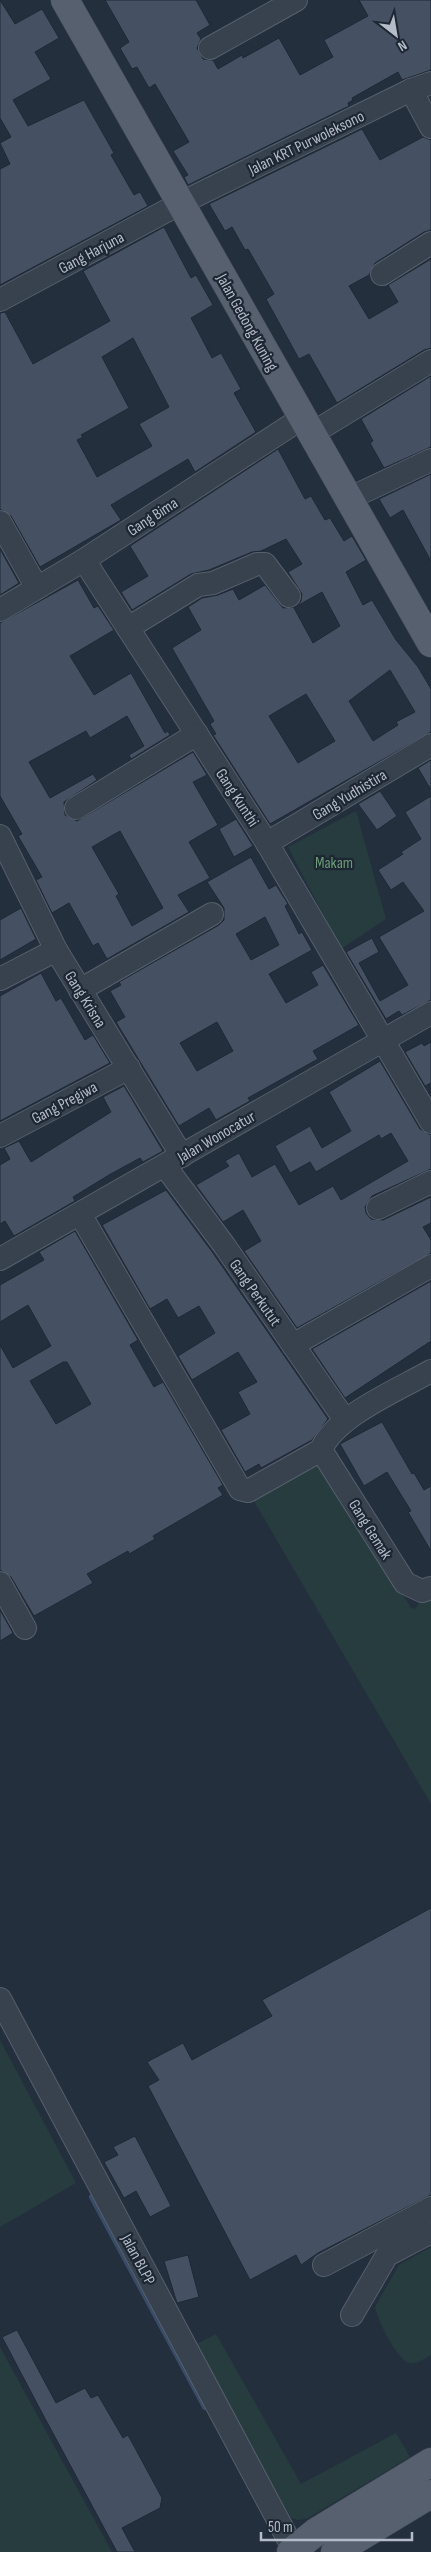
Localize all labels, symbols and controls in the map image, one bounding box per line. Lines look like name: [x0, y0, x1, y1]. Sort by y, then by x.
north arrow: [371, 10, 421, 60]
text: N: [395, 37, 410, 55]
street label: Jalan KRT Purwoleksono: [245, 107, 368, 180]
street label: Gang Harjuna: [56, 228, 128, 278]
street label: Jalan Gedong Kuning: [212, 270, 281, 375]
street label: Gang Bima: [124, 494, 182, 541]
street label: Gang Kunthi: [211, 765, 262, 830]
street label: Gang Yudhistira: [309, 766, 390, 825]
park label: Makam: [315, 854, 353, 873]
street label: Gang Krisna: [60, 968, 110, 1032]
street label: Gang Pregiwa: [29, 1078, 101, 1129]
street label: Jalan Wonocatur: [174, 1107, 259, 1168]
street label: Gang Perkutut: [225, 1256, 285, 1330]
street label: Gang Gemak: [344, 1496, 395, 1563]
street label: Jalan BLPP: [116, 2230, 159, 2288]
scale bar: [261, 2510, 412, 2542]
text: 50 m: [268, 2518, 293, 2537]

